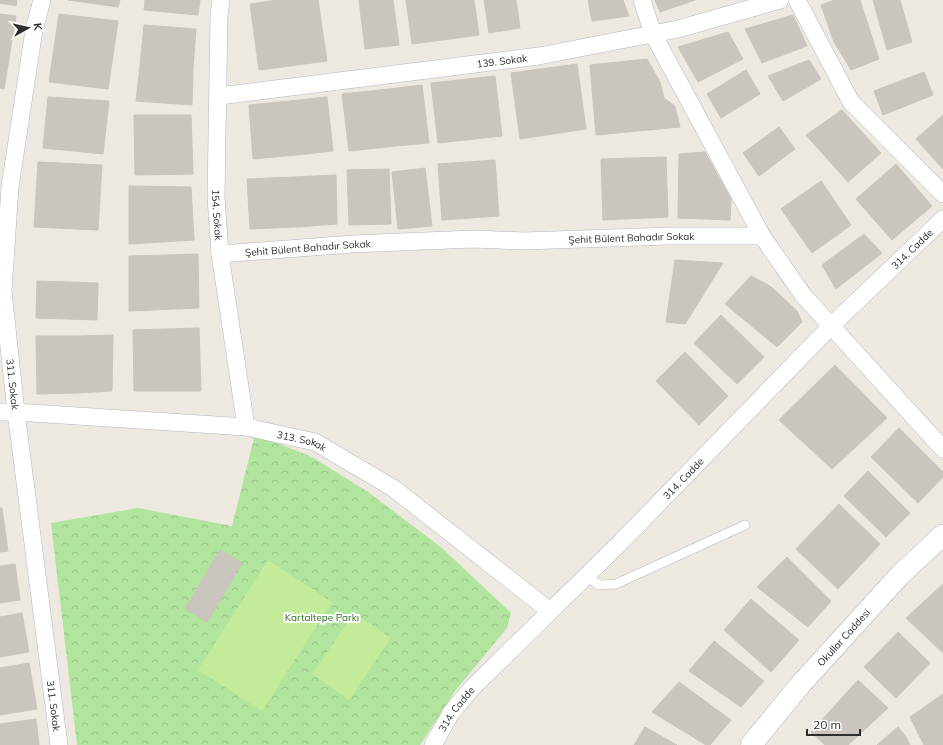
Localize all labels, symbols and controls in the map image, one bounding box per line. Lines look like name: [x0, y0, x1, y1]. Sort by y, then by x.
north arrow: [8, 8, 48, 48]
text: K: [30, 22, 45, 32]
street label: 139. Sokak: [476, 51, 529, 71]
street label: 154. Sokak: [209, 189, 225, 242]
street label: 314. Cadde: [888, 226, 936, 272]
street label: Şehit Bülent Bahadır Sokak: [568, 230, 695, 246]
street label: Şehit Bülent Bahadır Sokak: [244, 237, 372, 259]
street label: 311. Sokak: [3, 358, 22, 411]
street label: 313. Sokak: [276, 428, 330, 455]
street label: 314. Cadde: [660, 455, 707, 502]
street label: Okullar Caddesi: [814, 606, 873, 669]
park label: Kartaltepe Parkı: [285, 611, 359, 624]
street label: 311. Sokak: [44, 680, 63, 733]
street label: 314. Cadde: [436, 684, 477, 734]
scale bar: [807, 711, 860, 737]
text: 20 m: [813, 717, 841, 732]

